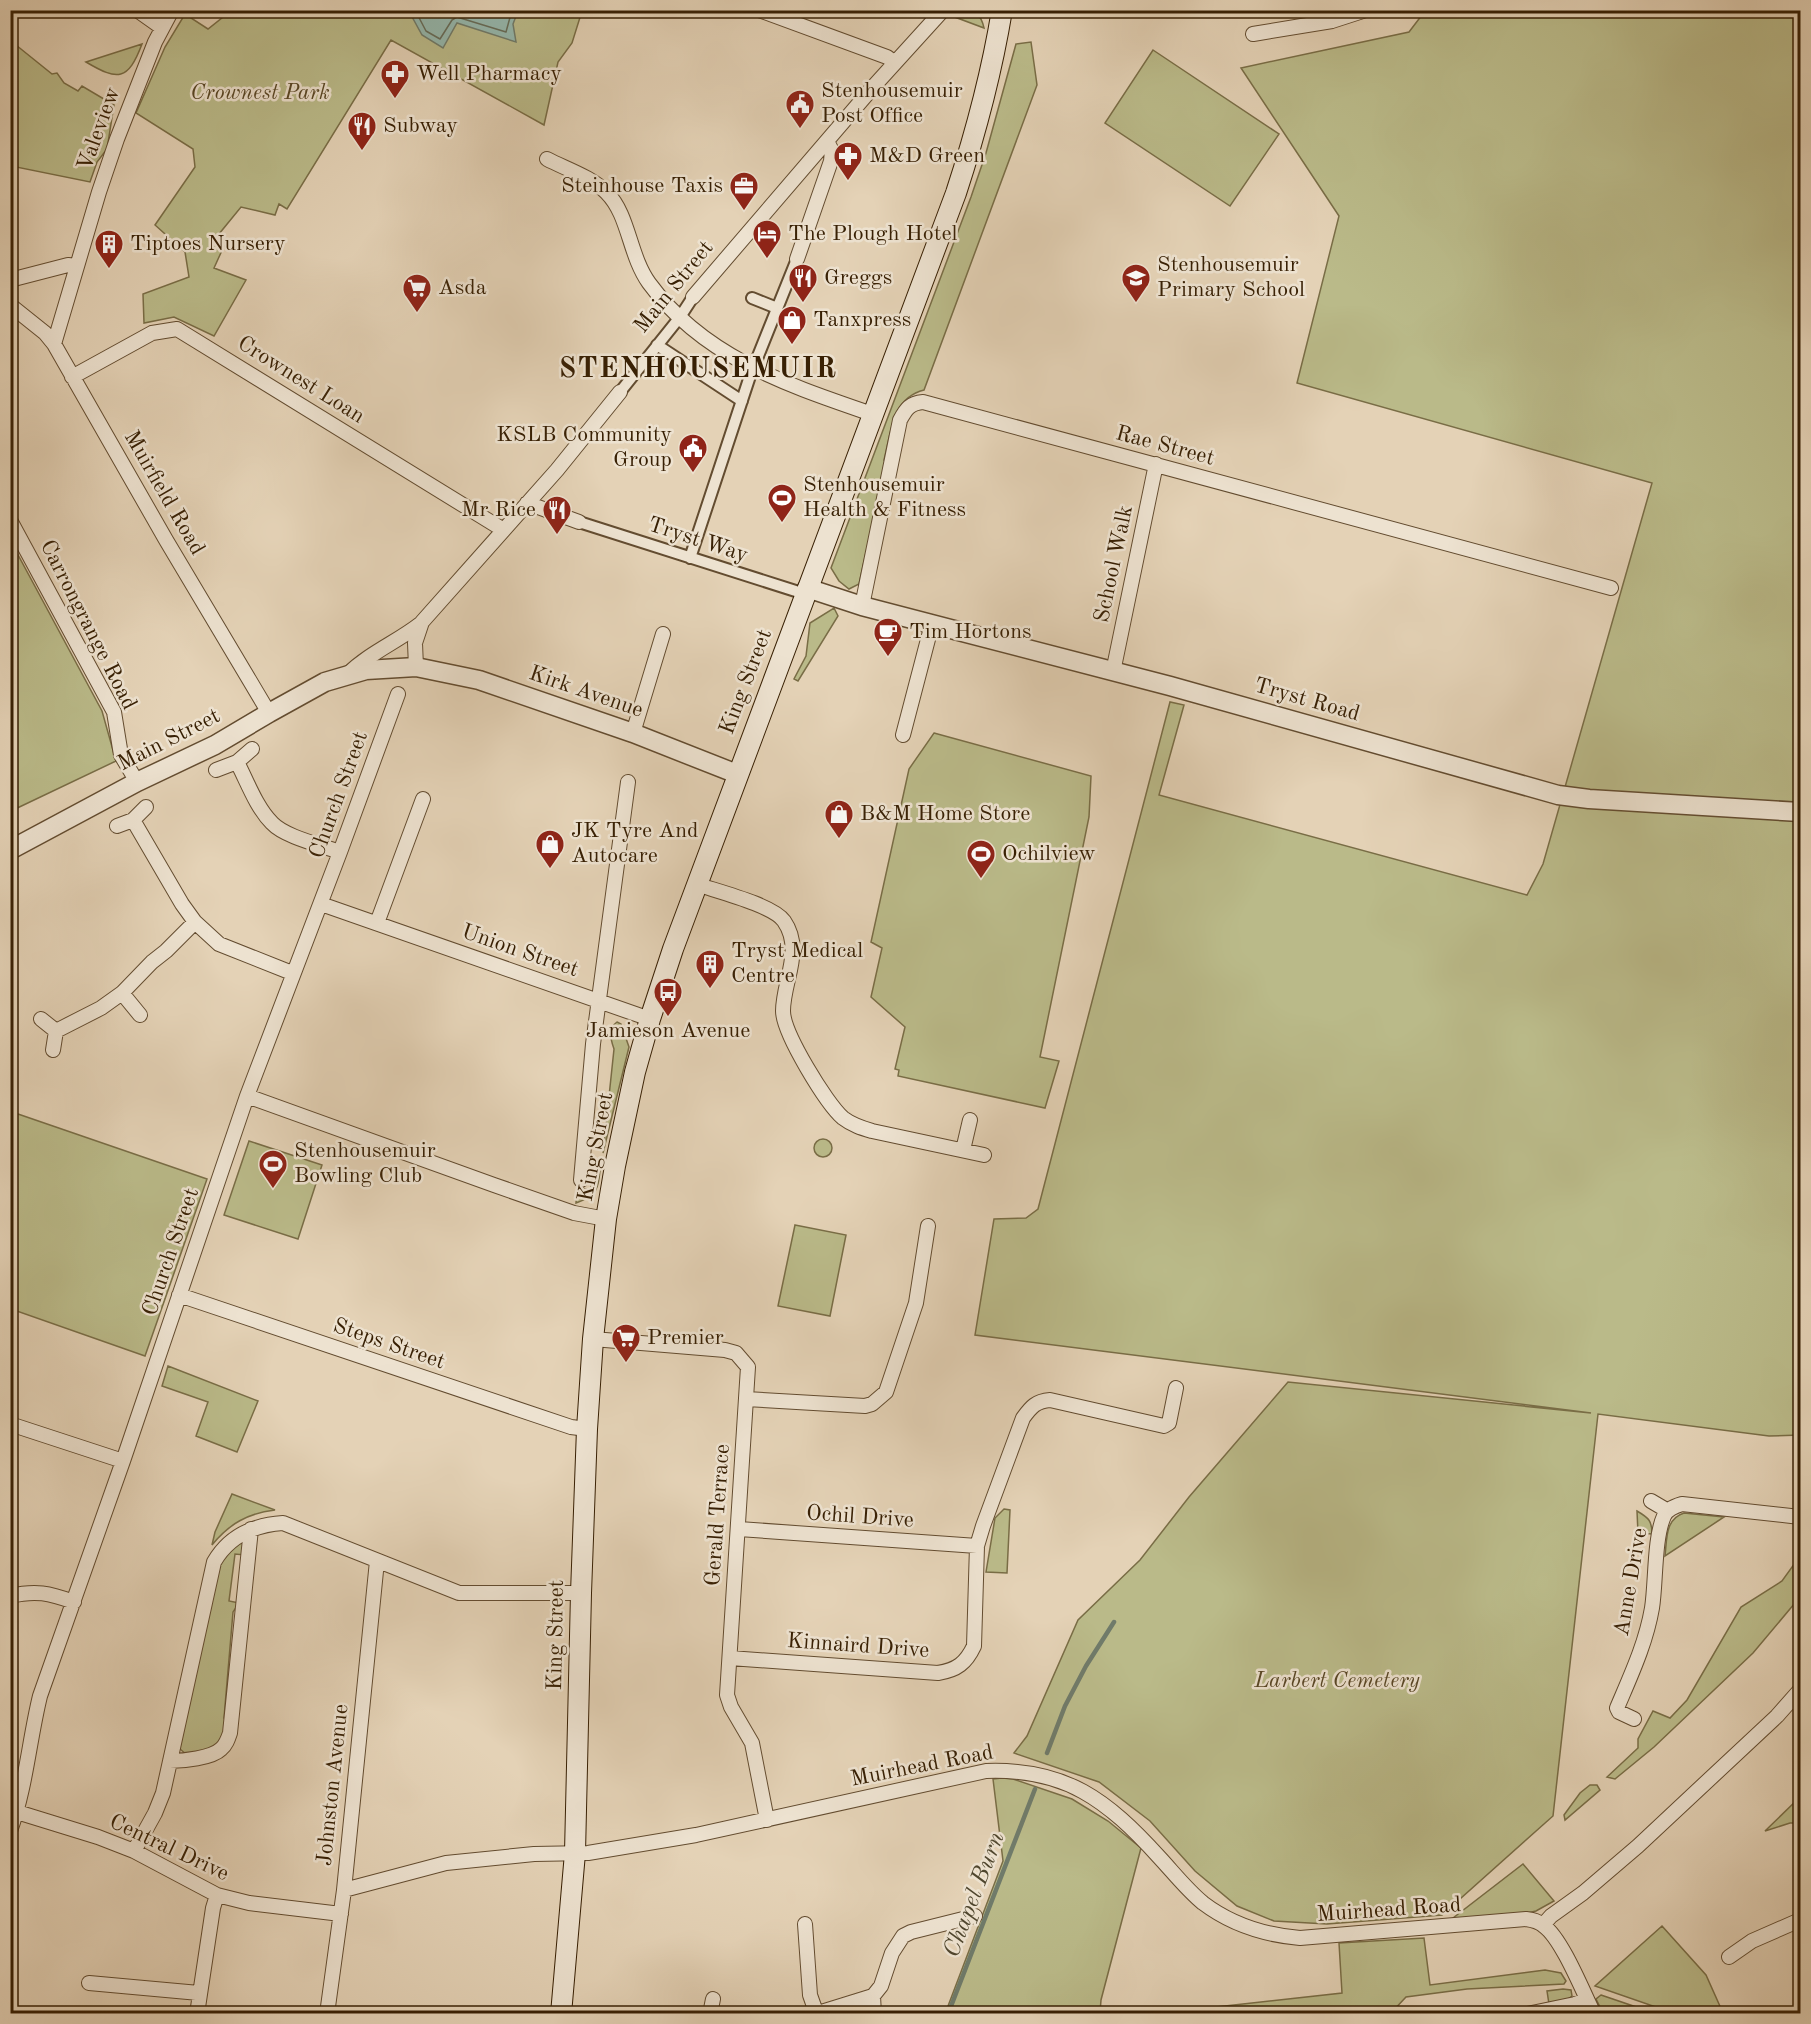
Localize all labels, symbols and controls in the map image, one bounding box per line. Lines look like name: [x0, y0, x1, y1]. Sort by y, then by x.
pharmacy icon: Well Pharmacy: [379, 58, 411, 100]
place label: Well Pharmacy: [416, 63, 562, 85]
place label: Stenhousemuir Post Office: [821, 80, 963, 127]
park label: Crownest Park: [190, 82, 330, 104]
street label: Valeview: [74, 84, 124, 174]
public building icon: Stenhousemuir Post Office: [784, 88, 816, 130]
restaurant icon: Subway: [346, 110, 378, 152]
place label: Subway: [383, 115, 458, 137]
pharmacy icon: M&D Green: [832, 140, 864, 182]
place label: M&D Green: [869, 145, 985, 167]
office icon: Steinhouse Taxis: [728, 170, 760, 212]
place label: Steinhouse Taxis: [561, 175, 723, 197]
hotel icon: The Plough Hotel: [751, 218, 783, 260]
place label: The Plough Hotel: [788, 223, 958, 245]
building icon: Tiptoes Nursery: [93, 228, 125, 270]
place label: Tiptoes Nursery: [130, 233, 286, 255]
street label: Main Street: [630, 237, 718, 337]
place label: Stenhousemuir Primary School: [1157, 254, 1305, 301]
restaurant icon: Greggs: [787, 262, 819, 304]
school or university icon: Stenhousemuir Primary School: [1120, 262, 1152, 304]
place label: Greggs: [824, 267, 892, 289]
supermarket icon: Asda: [401, 272, 433, 314]
place label: Asda: [438, 277, 487, 299]
shop icon: Tanxpress: [776, 304, 808, 346]
place label: Tanxpress: [813, 309, 911, 331]
street label: Crownest Loan: [234, 332, 368, 428]
district label: STENHOUSEMUIR: [559, 356, 837, 384]
street label: Rae Street: [1113, 422, 1217, 470]
place label: KSLB Community Group: [496, 424, 672, 471]
street label: Muirfield Road: [120, 427, 208, 559]
public building icon: KSLB Community Group: [677, 432, 709, 474]
place label: Stenhousemuir Health & Fitness: [803, 474, 966, 521]
sports icon: Stenhousemuir Health & Fitness: [766, 482, 798, 524]
restaurant icon: Mr Rice: [541, 494, 573, 536]
place label: Mr Rice: [461, 499, 536, 521]
street label: School Walk: [1091, 503, 1137, 625]
street label: Tryst Way: [645, 514, 751, 567]
street label: Carrongrange Road: [36, 537, 140, 713]
cafe icon: Tim Hortons: [872, 616, 904, 658]
place label: Tim Hortons: [909, 621, 1032, 643]
street label: King Street: [716, 626, 776, 738]
street label: Kirk Avenue: [526, 662, 646, 722]
street label: Tryst Road: [1252, 674, 1362, 726]
street label: Main Street: [114, 705, 224, 775]
street label: Church Street: [306, 729, 372, 861]
shop icon: B&M Home Store: [823, 798, 855, 840]
place label: B&M Home Store: [860, 803, 1030, 825]
place label: JK Tyre And Autocare: [571, 820, 699, 867]
shop icon: JK Tyre And Autocare: [534, 828, 566, 870]
sports icon: Ochilview: [965, 838, 997, 880]
place label: Ochilview: [1002, 843, 1096, 865]
street label: Union Street: [459, 921, 581, 981]
place label: Tryst Medical Centre: [731, 940, 863, 987]
building icon: Tryst Medical Centre: [694, 948, 726, 990]
bus stop icon: Jamieson Avenue: [652, 976, 684, 1018]
place label: Jamieson Avenue: [586, 1020, 750, 1042]
street label: King Street: [575, 1091, 617, 1203]
place label: Stenhousemuir Bowling Club: [294, 1140, 436, 1187]
sports icon: Stenhousemuir Bowling Club: [257, 1148, 289, 1190]
street label: Church Street: [139, 1185, 203, 1319]
street label: Steps Street: [330, 1315, 448, 1373]
supermarket icon: Premier: [610, 1322, 642, 1364]
place label: Premier: [647, 1327, 724, 1349]
street label: Gerald Terrace: [702, 1443, 734, 1587]
street label: Ochil Drive: [805, 1502, 915, 1532]
street label: Anne Drive: [1611, 1526, 1651, 1638]
street label: King Street: [544, 1579, 568, 1691]
street label: Kinnaird Drive: [786, 1630, 930, 1662]
park label: Larbert Cemetery: [1253, 1670, 1421, 1692]
street label: Johnston Avenue: [314, 1703, 352, 1867]
street label: Muirhead Road: [849, 1741, 995, 1791]
street label: Central Drive: [106, 1811, 232, 1885]
water label: Chapel Burn: [940, 1829, 1010, 1961]
street label: Muirhead Road: [1316, 1894, 1462, 1926]

